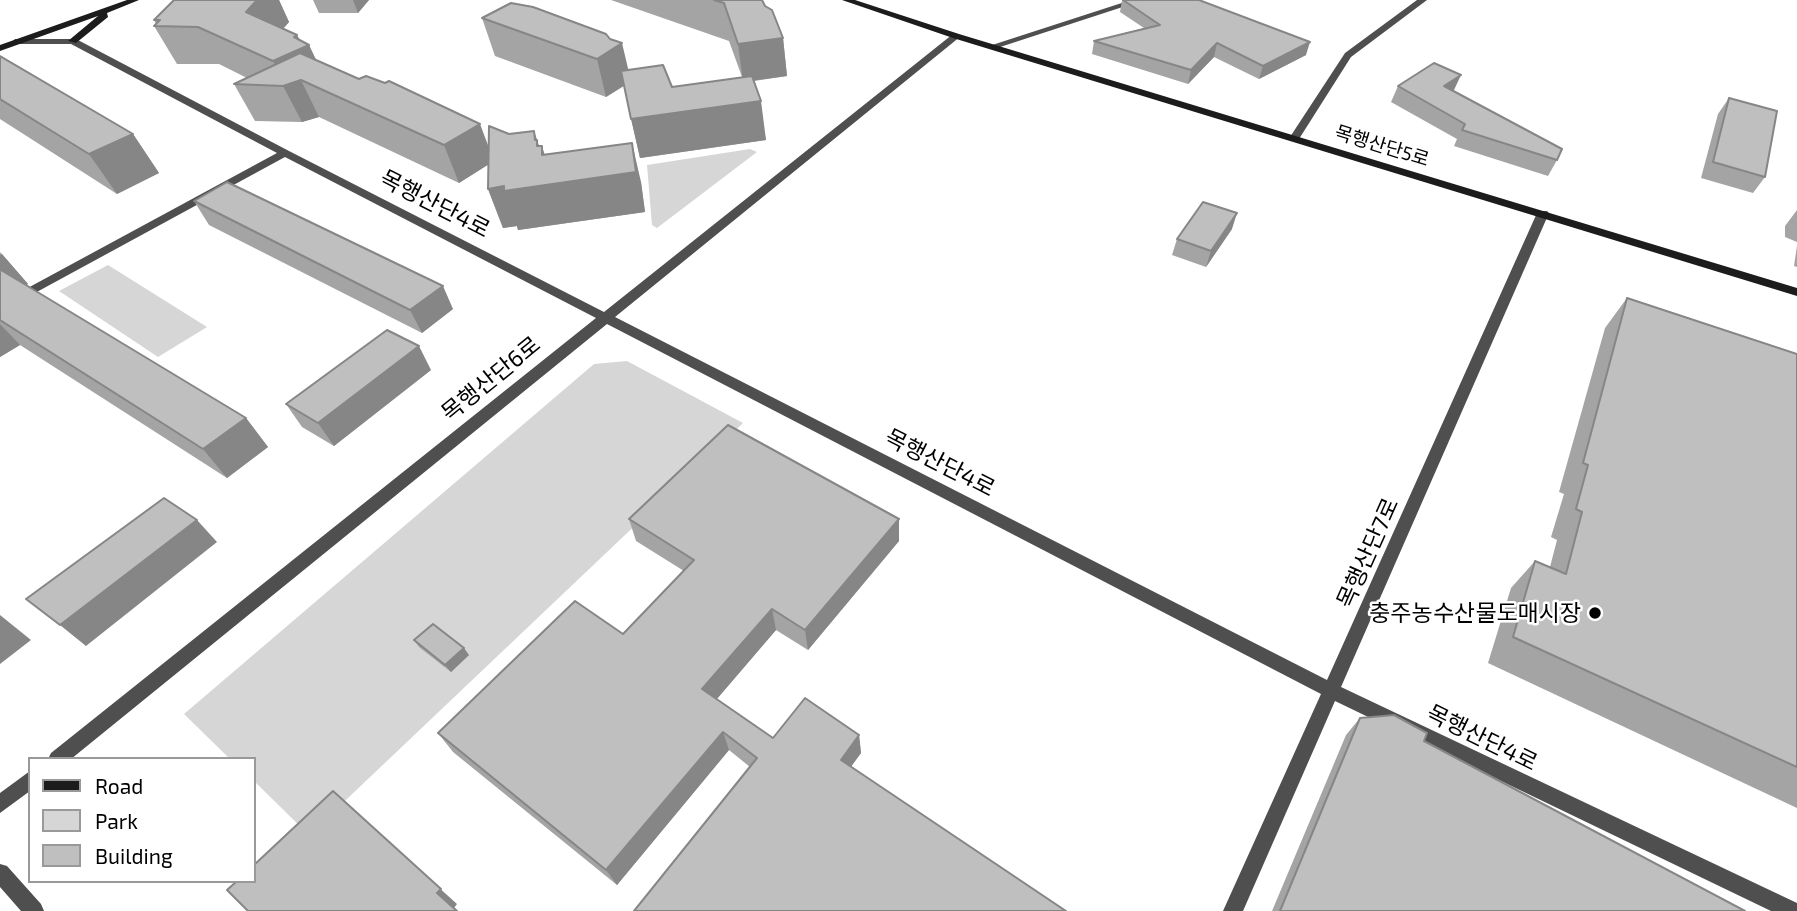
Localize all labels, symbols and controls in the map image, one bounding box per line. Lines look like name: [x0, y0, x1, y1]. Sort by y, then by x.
street label: 목행산단5로: [1332, 121, 1432, 171]
street label: 목행산단4로: [375, 164, 495, 244]
street label: 목행산단6로: [436, 331, 546, 427]
street label: 목행산단4로: [880, 423, 1000, 503]
street label: 목행산단7로: [1331, 494, 1405, 612]
place label: 충주농수산물도매시장: [1369, 599, 1581, 627]
marker: 충주농수산물도매시장: [1587, 605, 1603, 621]
street label: 목행산단4로: [1422, 699, 1542, 777]
legend: [28, 757, 256, 883]
text: Road: [95, 773, 143, 798]
text: Park: [95, 808, 138, 833]
text: Building: [95, 843, 173, 868]

